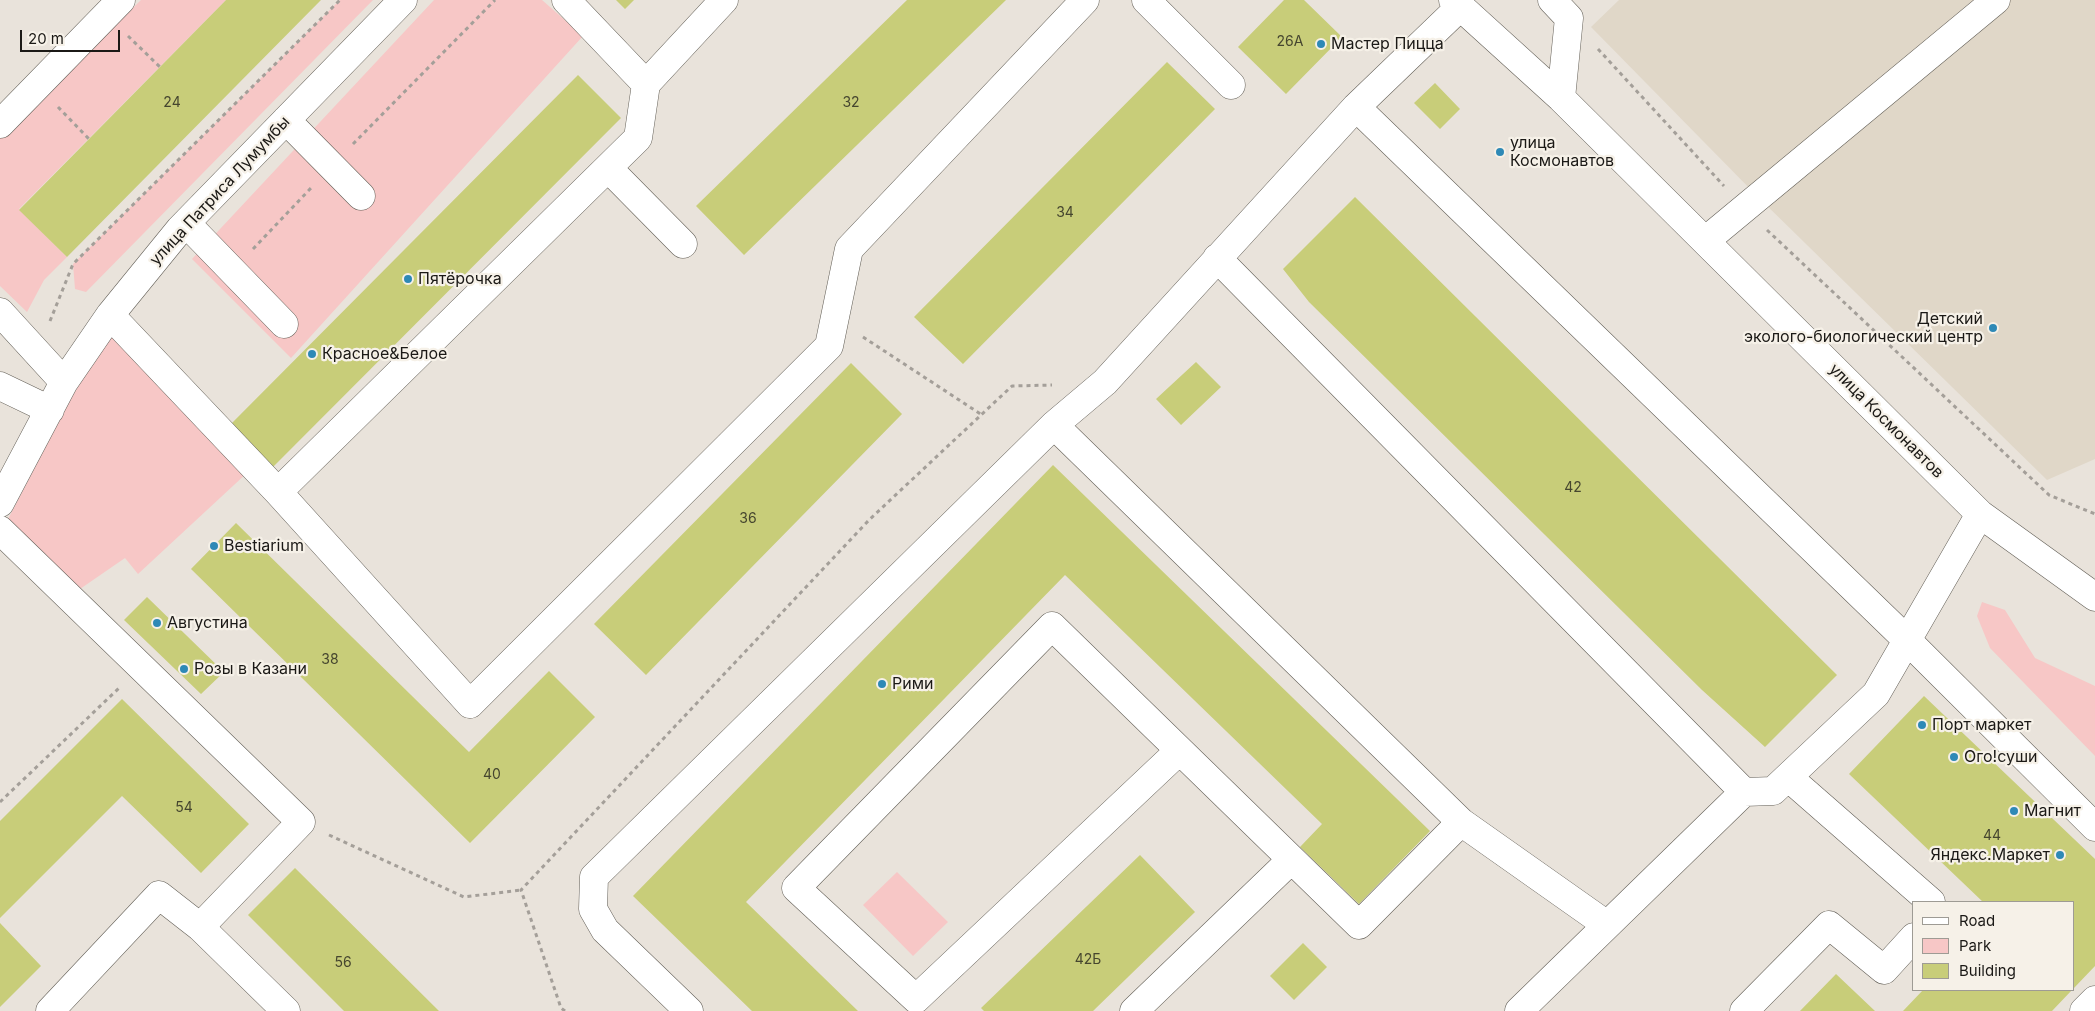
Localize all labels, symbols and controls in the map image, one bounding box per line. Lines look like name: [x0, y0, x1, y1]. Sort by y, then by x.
scale bar: [22, 20, 122, 52]
text: 20 m: [28, 29, 64, 48]
house number: 26А: [1277, 34, 1303, 50]
place label: Мастер Пицца: [1331, 34, 1444, 54]
marker: Мастер Пицца: [1315, 38, 1327, 50]
house number: 24: [163, 95, 181, 111]
house number: 32: [842, 95, 860, 111]
street label: улица Патриса Лумумбы: [146, 113, 294, 269]
place label: улица Космонавтов: [1510, 133, 1614, 171]
marker: улица Космонавтов: [1494, 146, 1506, 158]
house number: 34: [1056, 205, 1074, 221]
place label: Пятёрочка: [418, 269, 502, 289]
marker: Пятёрочка: [402, 273, 414, 285]
place label: Детский эколого-биологический центр: [1744, 309, 1983, 347]
marker: Детский эколого-биологический центр: [1987, 322, 1999, 334]
place label: Красное&Белое: [322, 344, 447, 364]
marker: Красное&Белое: [306, 348, 318, 360]
street label: улица Космонавтов: [1825, 360, 1947, 482]
house number: 42: [1564, 480, 1582, 496]
house number: 36: [739, 511, 757, 527]
place label: Bestiarium: [224, 536, 304, 556]
marker: Bestiarium: [208, 540, 220, 552]
place label: Августина: [167, 613, 248, 633]
marker: Августина: [151, 617, 163, 629]
house number: 38: [321, 652, 339, 668]
place label: Розы в Казани: [194, 659, 307, 679]
marker: Розы в Казани: [178, 663, 190, 675]
place label: Рими: [892, 674, 933, 694]
marker: Рими: [876, 678, 888, 690]
place label: Порт маркет: [1932, 715, 2031, 735]
marker: Порт маркет: [1916, 719, 1928, 731]
place label: Ого!суши: [1964, 747, 2038, 767]
marker: Ого!суши: [1948, 751, 1960, 763]
house number: 40: [483, 767, 501, 783]
house number: 54: [175, 800, 193, 816]
place label: Магнит: [2024, 801, 2081, 821]
marker: Магнит: [2008, 805, 2020, 817]
house number: 44: [1983, 828, 2001, 844]
place label: Яндекс.Маркет: [1930, 845, 2050, 865]
marker: Яндекс.Маркет: [2054, 849, 2066, 861]
legend: [1912, 901, 2075, 991]
text: Road: [1959, 911, 1995, 930]
text: Park: [1959, 936, 1991, 955]
house number: 42Б: [1075, 952, 1101, 968]
house number: 56: [334, 955, 352, 971]
text: Building: [1959, 961, 2016, 980]

